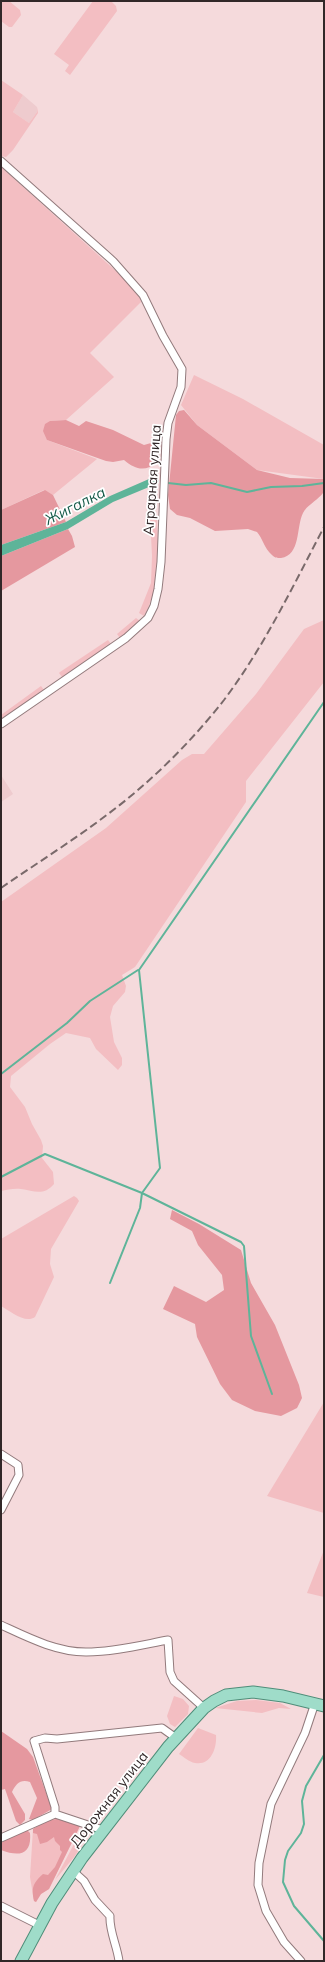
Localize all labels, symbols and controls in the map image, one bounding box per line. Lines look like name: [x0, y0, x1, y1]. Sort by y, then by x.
street label: Аграрная улица: [139, 424, 165, 536]
water label: Жигалка: [40, 482, 108, 529]
street label: Дорожная улица: [66, 1748, 152, 1850]

